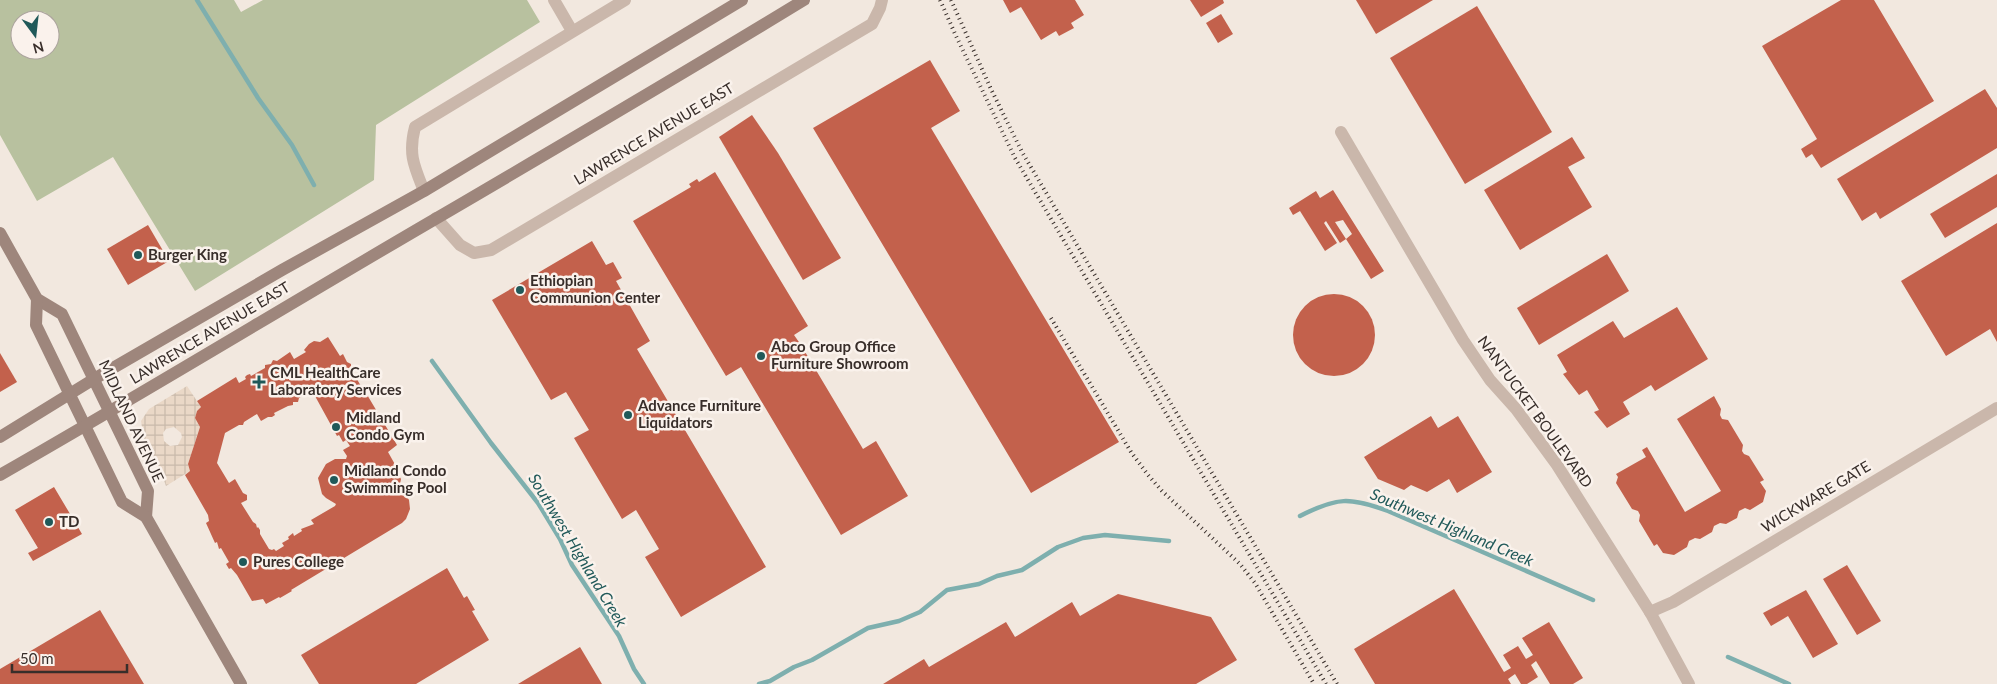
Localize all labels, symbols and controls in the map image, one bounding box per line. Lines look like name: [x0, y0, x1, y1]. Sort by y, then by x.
north arrow: [10, 10, 60, 60]
text: N: [31, 38, 46, 58]
street label: LAWRENCE AVENUE EAST: [570, 78, 737, 188]
place label: Burger King: [148, 245, 227, 263]
marker: Burger King: [132, 249, 144, 261]
place label: Ethiopian Communion Center: [530, 271, 661, 306]
street label: LAWRENCE AVENUE EAST: [126, 277, 293, 387]
marker: Ethiopian Communion Center: [514, 284, 526, 296]
street label: NANTUCKET BOULEVARD: [1475, 332, 1597, 491]
place label: Abco Group Office Furniture Showroom: [770, 337, 909, 372]
marker: Abco Group Office Furniture Showroom: [755, 350, 767, 362]
street label: MIDLAND AVENUE: [96, 357, 168, 485]
place label: CML HealthCare Laboratory Services: [270, 363, 402, 398]
marker: CML HealthCare Laboratory Services: [252, 375, 266, 389]
place label: Advance Furniture Liquidators: [637, 396, 761, 431]
place label: Midland Condo Gym: [346, 408, 425, 443]
marker: Advance Furniture Liquidators: [622, 409, 634, 421]
marker: Midland Condo Gym: [330, 421, 342, 433]
street label: WICKWARE GATE: [1758, 456, 1873, 536]
place label: Midland Condo Swimming Pool: [344, 461, 447, 496]
water label: Southwest Highland Creek: [525, 470, 632, 630]
marker: Midland Condo Swimming Pool: [328, 474, 340, 486]
water label: Southwest Highland Creek: [1368, 484, 1537, 570]
place label: TD: [59, 512, 79, 530]
marker: TD: [43, 516, 55, 528]
place label: Pures College: [253, 552, 344, 570]
marker: Pures College: [237, 556, 249, 568]
scale bar: [12, 642, 128, 674]
text: 50 m: [20, 649, 54, 667]

